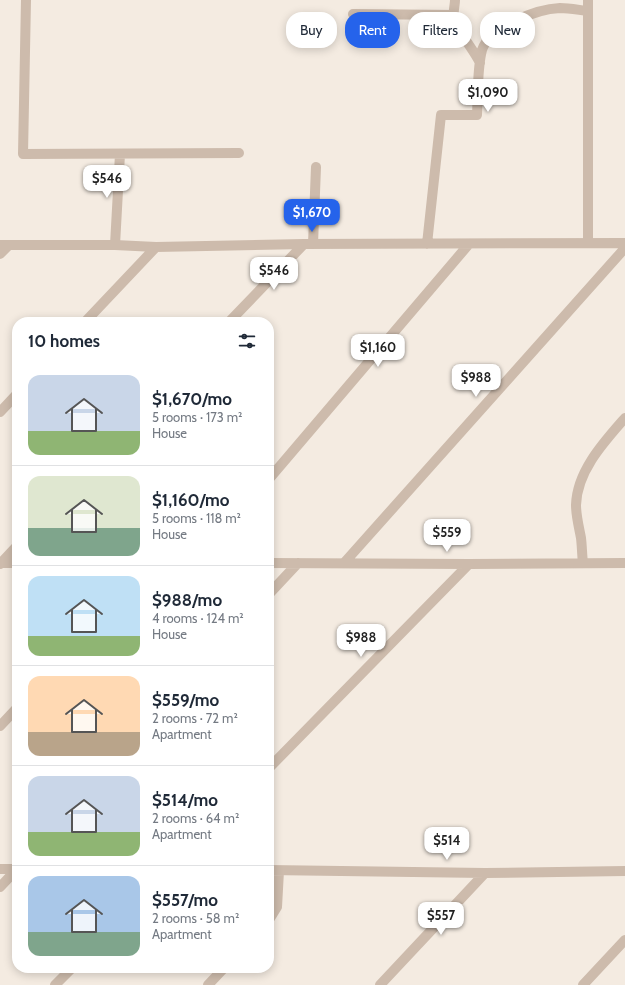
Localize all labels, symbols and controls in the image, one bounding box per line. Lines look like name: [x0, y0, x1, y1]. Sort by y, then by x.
chip: Buy: [286, 12, 337, 48]
chip: Rent: [345, 12, 400, 48]
chip: Filters: [408, 12, 472, 48]
chip: New: [480, 12, 535, 48]
pin: $1,090: [455, 79, 521, 113]
text: $1,090: [468, 84, 508, 100]
pin: $546: [83, 165, 131, 199]
text: $546: [92, 170, 122, 186]
pin: $1,670: [279, 199, 345, 233]
text: $1,670: [293, 204, 331, 220]
pin: $546: [250, 257, 298, 291]
text: $546: [259, 262, 289, 278]
icon: filters: [236, 330, 258, 352]
text: 10 homes: [28, 331, 100, 351]
pin: $1,160: [345, 334, 411, 368]
text: $1,160: [360, 339, 396, 355]
pin: $988: [452, 364, 500, 398]
text: $988: [461, 369, 491, 385]
text: $1,670/mo: [152, 389, 232, 409]
icon: home: [60, 391, 108, 439]
text: 5 rooms · 173 m²: [152, 409, 242, 425]
text: House: [152, 425, 187, 441]
text: $1,160/mo: [152, 490, 230, 510]
icon: home: [60, 492, 108, 540]
text: 5 rooms · 118 m²: [152, 510, 241, 526]
pin: $559: [423, 519, 471, 553]
text: $559: [433, 524, 461, 540]
text: House: [152, 526, 187, 542]
text: $988/mo: [152, 590, 222, 610]
icon: home: [60, 592, 108, 640]
text: 4 rooms · 124 m²: [152, 610, 244, 626]
pin: $988: [337, 624, 385, 658]
text: House: [152, 626, 187, 642]
text: $988: [346, 629, 376, 645]
text: $559/mo: [152, 690, 219, 710]
icon: home: [60, 692, 108, 740]
text: 2 rooms · 72 m²: [152, 710, 238, 726]
text: Apartment: [152, 726, 212, 742]
text: $514/mo: [152, 790, 218, 810]
icon: home: [60, 792, 108, 840]
text: 2 rooms · 64 m²: [152, 810, 239, 826]
text: Apartment: [152, 826, 212, 842]
pin: $514: [423, 827, 471, 861]
text: $514: [433, 832, 461, 848]
text: $557/mo: [152, 890, 218, 910]
icon: home: [60, 892, 108, 940]
pin: $557: [417, 902, 465, 936]
text: $557: [427, 907, 455, 923]
text: 2 rooms · 58 m²: [152, 910, 239, 926]
text: Apartment: [152, 926, 212, 942]

